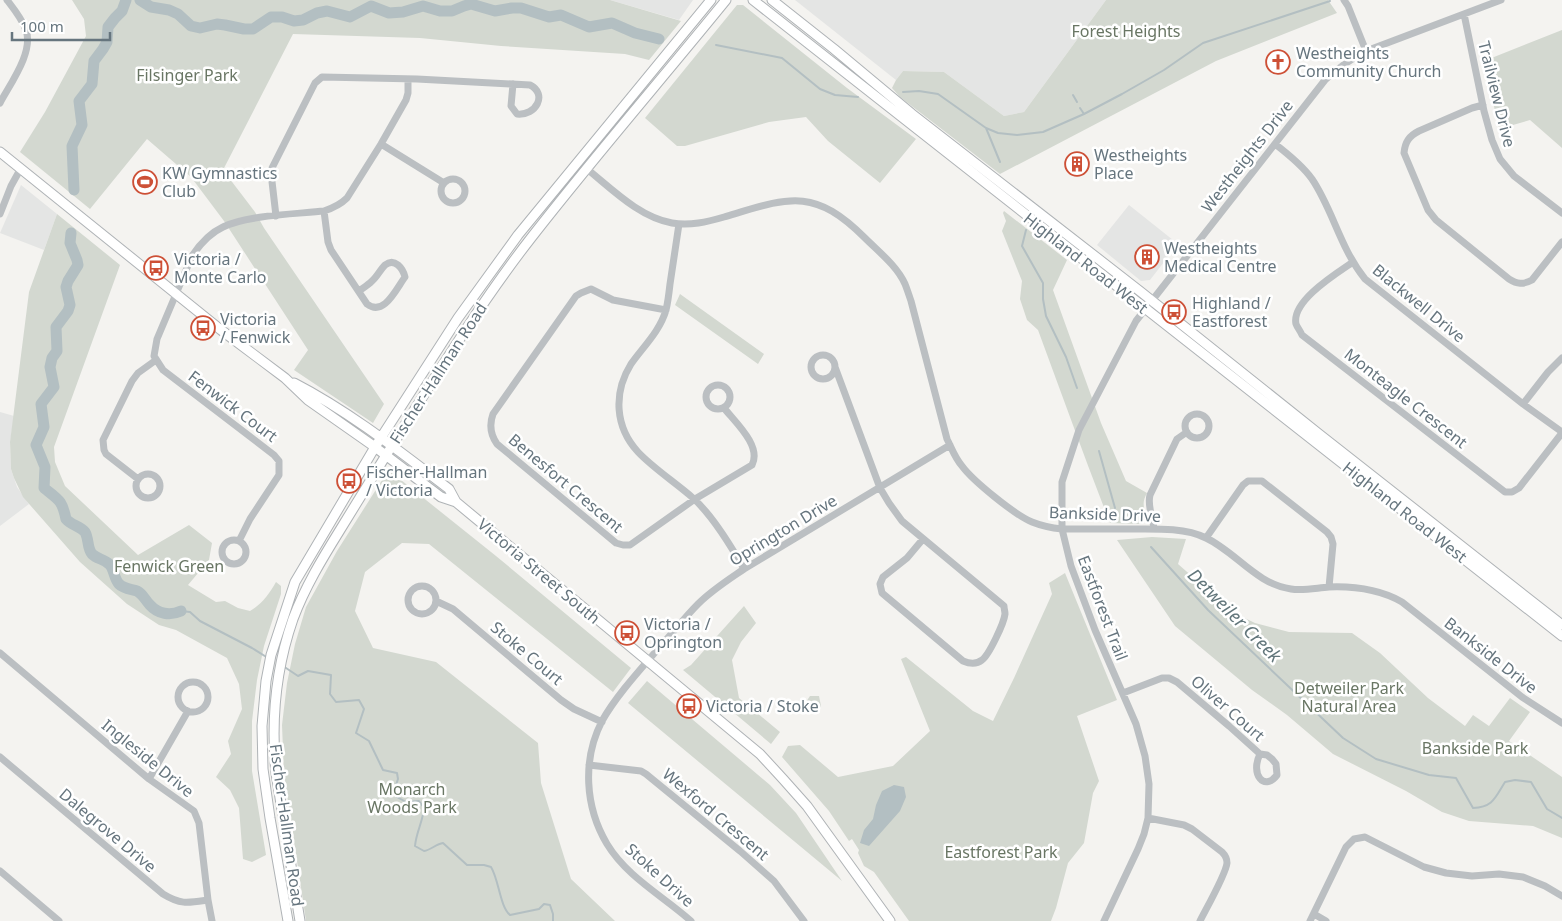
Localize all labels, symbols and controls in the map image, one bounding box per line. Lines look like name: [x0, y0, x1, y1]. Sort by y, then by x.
scale bar: [12, 10, 110, 42]
text: 100 m: [20, 16, 64, 36]
park label: Forest Heights: [1071, 20, 1181, 42]
street label: Trailview Drive: [1473, 39, 1521, 149]
place label: Westheights Community Church: [1296, 42, 1441, 82]
church icon: Westheights Community Church: [1265, 49, 1291, 75]
park label: Filsinger Park: [136, 64, 238, 86]
street label: Westheights Drive: [1196, 95, 1298, 217]
place label: Westheights Place: [1094, 144, 1187, 184]
building icon: Westheights Place: [1064, 151, 1090, 177]
place label: KW Gymnastics Club: [162, 162, 278, 202]
sports icon: KW Gymnastics Club: [132, 169, 158, 195]
street label: Highland Road West: [1019, 207, 1153, 319]
place label: Westheights Medical Centre: [1164, 237, 1277, 277]
building icon: Westheights Medical Centre: [1134, 244, 1160, 270]
place label: Victoria / Monte Carlo: [174, 248, 267, 288]
bus stop icon: Victoria / Monte Carlo: [143, 255, 169, 281]
street label: Blackwell Drive: [1368, 259, 1470, 347]
place label: Highland / Eastforest: [1192, 292, 1271, 332]
street label: Fischer-Hallman Road: [384, 298, 492, 448]
bus stop icon: Highland / Eastforest: [1161, 299, 1187, 325]
place label: Victoria / Fenwick: [220, 308, 291, 348]
bus stop icon: Victoria / Fenwick: [190, 315, 216, 341]
street label: Monteagle Crescent: [1340, 343, 1472, 453]
street label: Fenwick Court: [184, 365, 282, 447]
street label: Benesfort Crescent: [504, 429, 628, 538]
street label: Highland Road West: [1338, 456, 1472, 568]
place label: Fischer-Hallman / Victoria: [366, 461, 487, 501]
bus stop icon: Fischer-Hallman / Victoria: [336, 468, 362, 494]
street label: Oprington Drive: [725, 489, 841, 571]
street label: Bankside Drive: [1049, 501, 1161, 527]
street label: Victoria Street South: [473, 513, 605, 629]
street label: Eastforest Trail: [1073, 552, 1133, 664]
park label: Fenwick Green: [114, 555, 224, 577]
water label: Detweiler Creek: [1183, 563, 1288, 668]
street label: Bankside Drive: [1440, 612, 1542, 698]
place label: Victoria / Oprington: [644, 613, 722, 653]
street label: Stoke Court: [486, 616, 568, 690]
bus stop icon: Victoria / Oprington: [614, 620, 640, 646]
street label: Oliver Court: [1187, 670, 1270, 746]
park label: Detweiler Park Natural Area: [1294, 677, 1404, 717]
bus stop icon: Victoria / Stoke: [676, 693, 702, 719]
place label: Victoria / Stoke: [706, 695, 819, 717]
street label: Ingleside Drive: [97, 714, 199, 802]
park label: Bankside Park: [1422, 737, 1529, 759]
street label: Fischer-Hallman Road: [265, 742, 309, 908]
street label: Wexford Crescent: [658, 763, 774, 865]
park label: Monarch Woods Park: [367, 778, 457, 818]
street label: Dalegrove Drive: [55, 783, 161, 877]
street label: Stoke Drive: [621, 838, 699, 912]
park label: Eastforest Park: [944, 841, 1058, 863]

